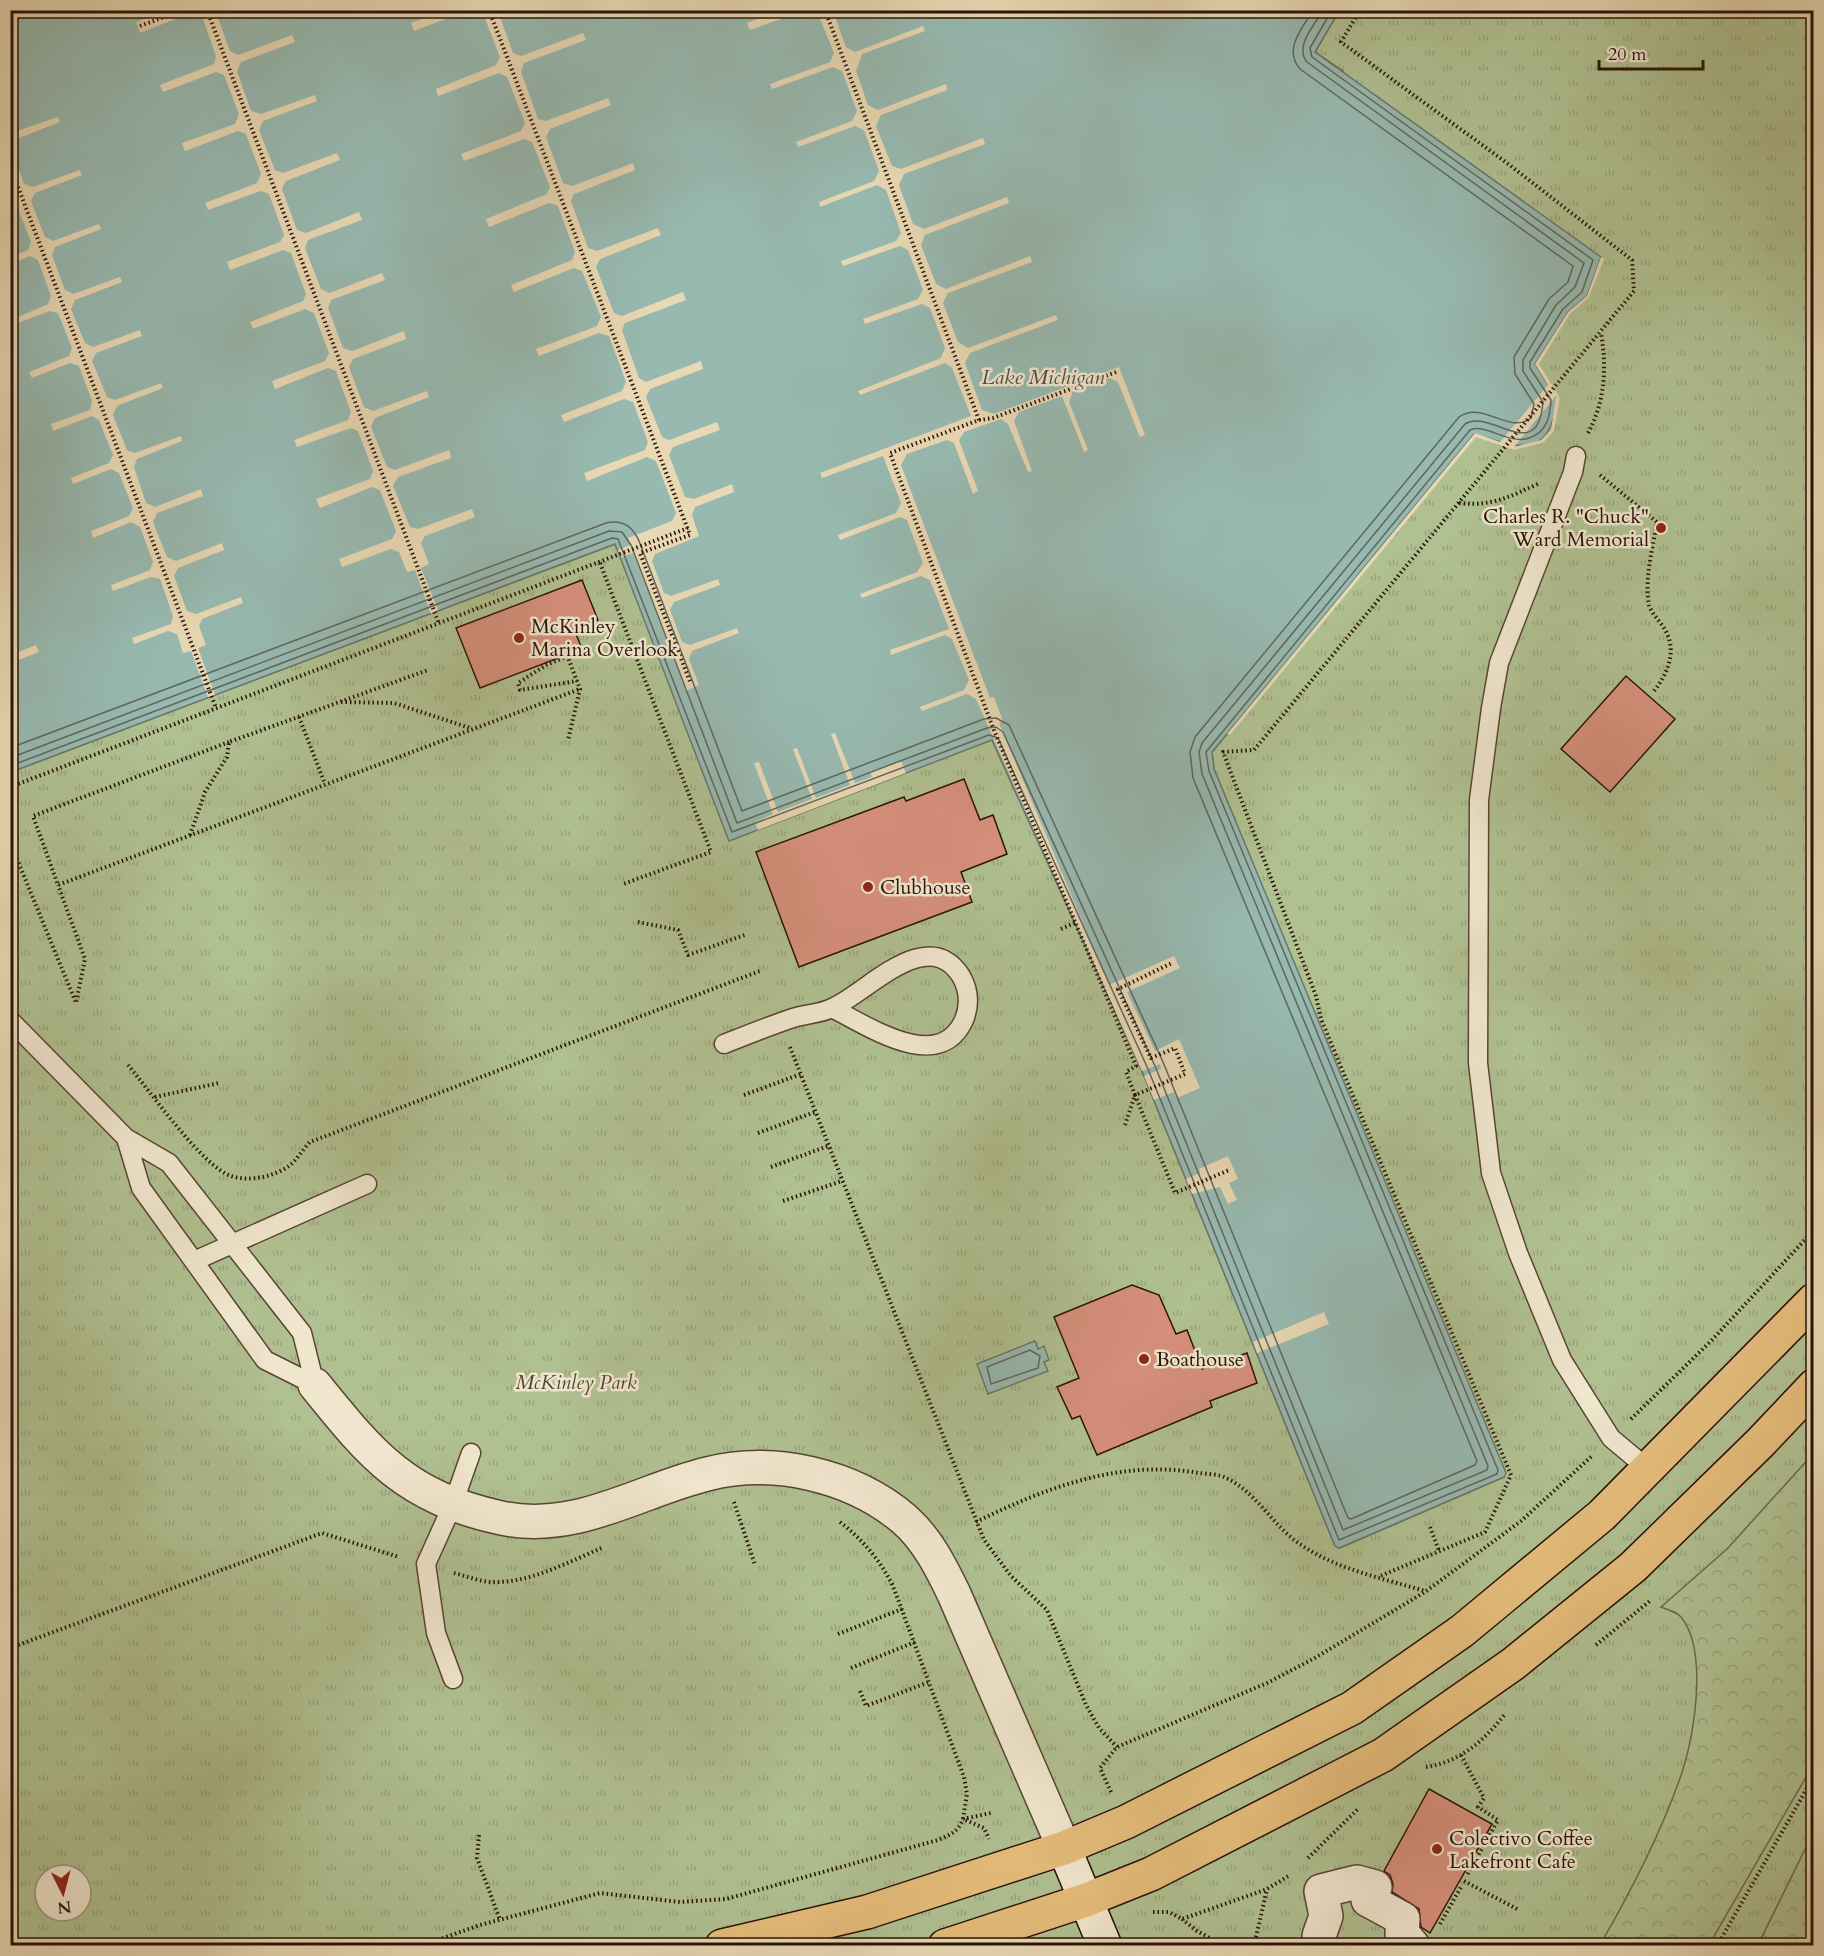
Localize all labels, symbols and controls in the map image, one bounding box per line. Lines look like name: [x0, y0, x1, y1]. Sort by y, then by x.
scale bar: [1599, 33, 1702, 71]
text: 20 m: [1608, 42, 1647, 67]
water label: Lake Michigan: [982, 363, 1105, 392]
place label: Charles R. "Chuck" Ward Memorial: [1483, 503, 1649, 553]
marker: Charles R. "Chuck" Ward Memorial: [1654, 521, 1668, 535]
place label: McKinley Marina Overlook: [531, 613, 678, 663]
marker: McKinley Marina Overlook: [512, 631, 526, 645]
place label: Clubhouse: [880, 874, 971, 901]
marker: Clubhouse: [861, 880, 875, 894]
place label: Boathouse: [1156, 1346, 1244, 1373]
marker: Boathouse: [1137, 1352, 1151, 1366]
park label: McKinley Park: [515, 1369, 637, 1396]
place label: Colectivo Coffee Lakefront Cafe: [1449, 1825, 1593, 1875]
marker: Colectivo Coffee Lakefront Cafe: [1430, 1842, 1444, 1856]
north arrow: [33, 1863, 93, 1923]
text: N: [56, 1895, 73, 1919]

